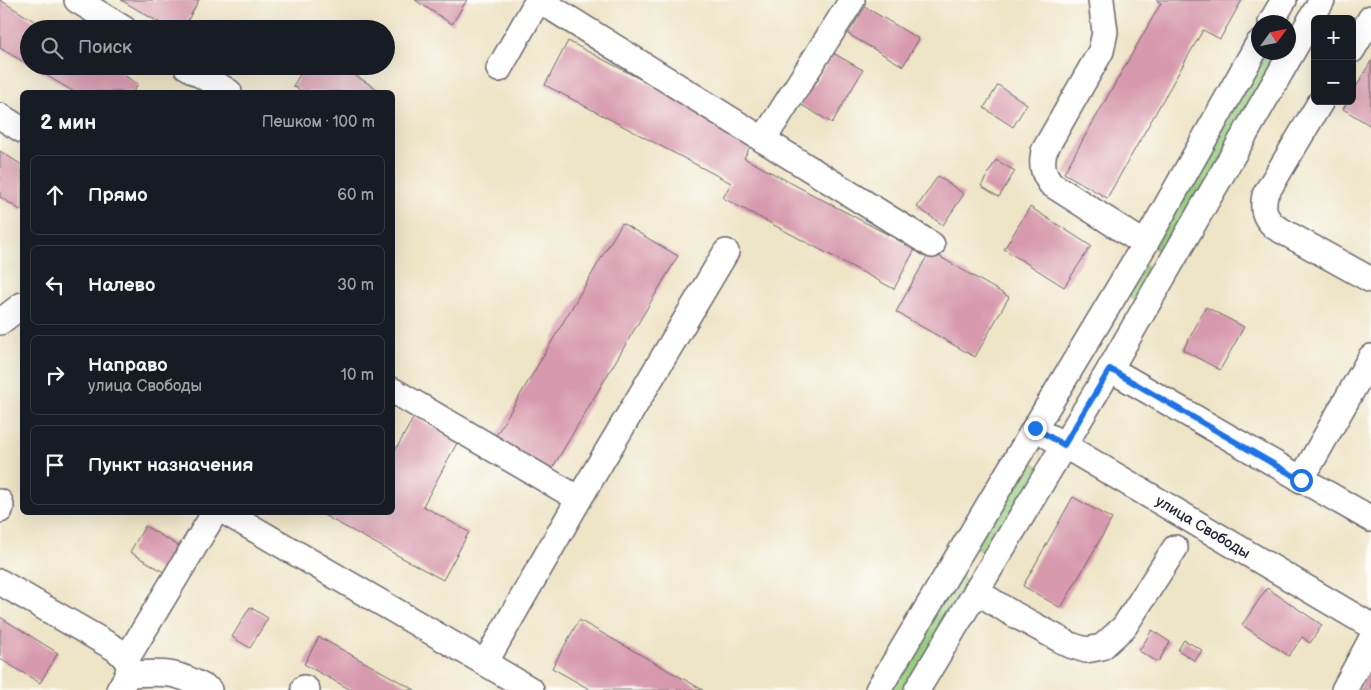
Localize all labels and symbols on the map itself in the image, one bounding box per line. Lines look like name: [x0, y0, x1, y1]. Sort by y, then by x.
north arrow: [1251, 15, 1296, 60]
route end: [1024, 417, 1047, 440]
route start: [1290, 469, 1313, 492]
street label: улица Свободы: [1152, 492, 1253, 563]

